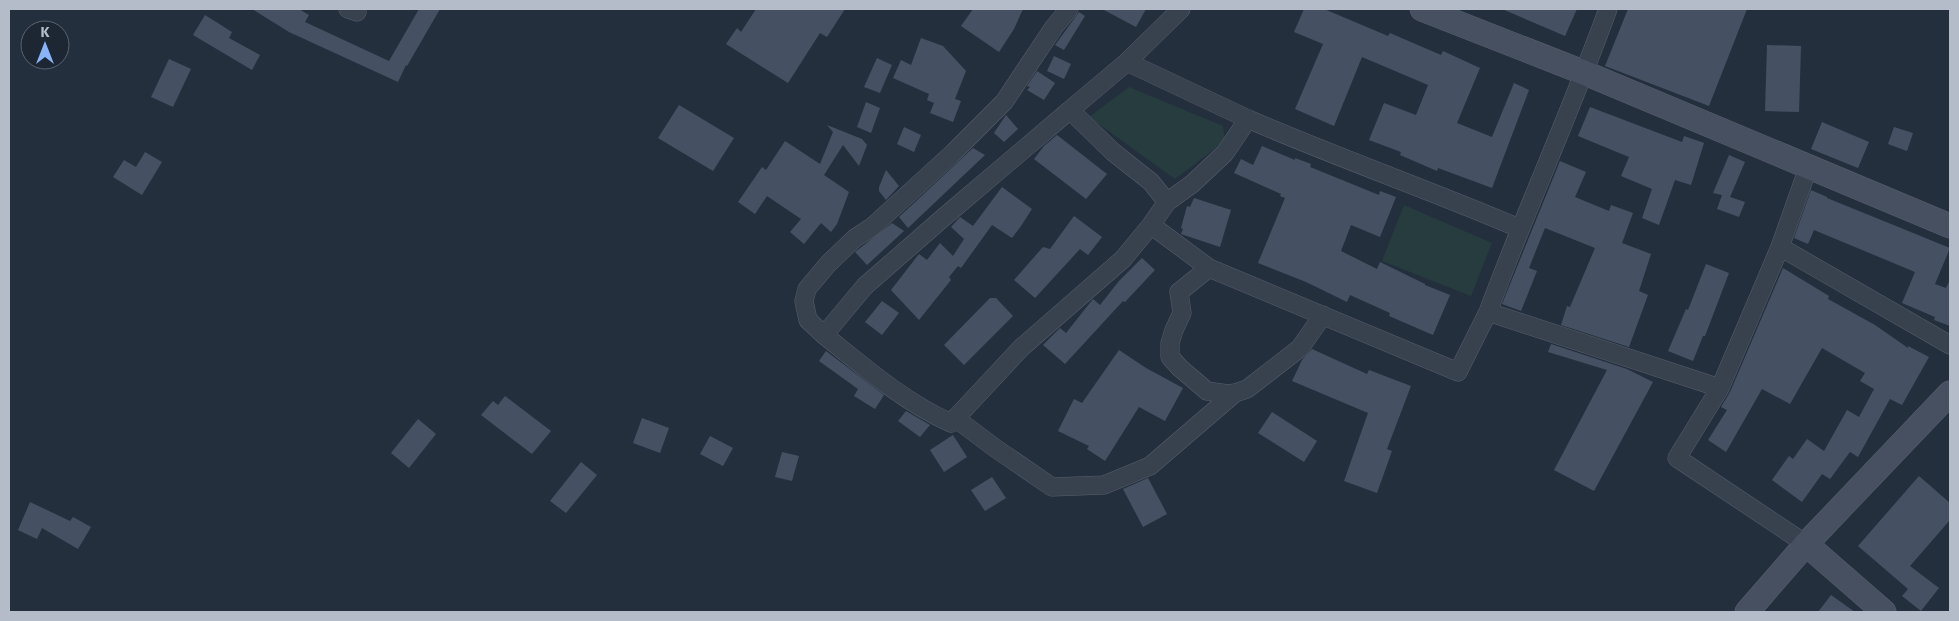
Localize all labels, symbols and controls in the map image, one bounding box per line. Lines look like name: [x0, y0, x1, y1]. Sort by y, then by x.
north arrow: [20, 20, 70, 70]
text: K: [41, 24, 51, 41]

